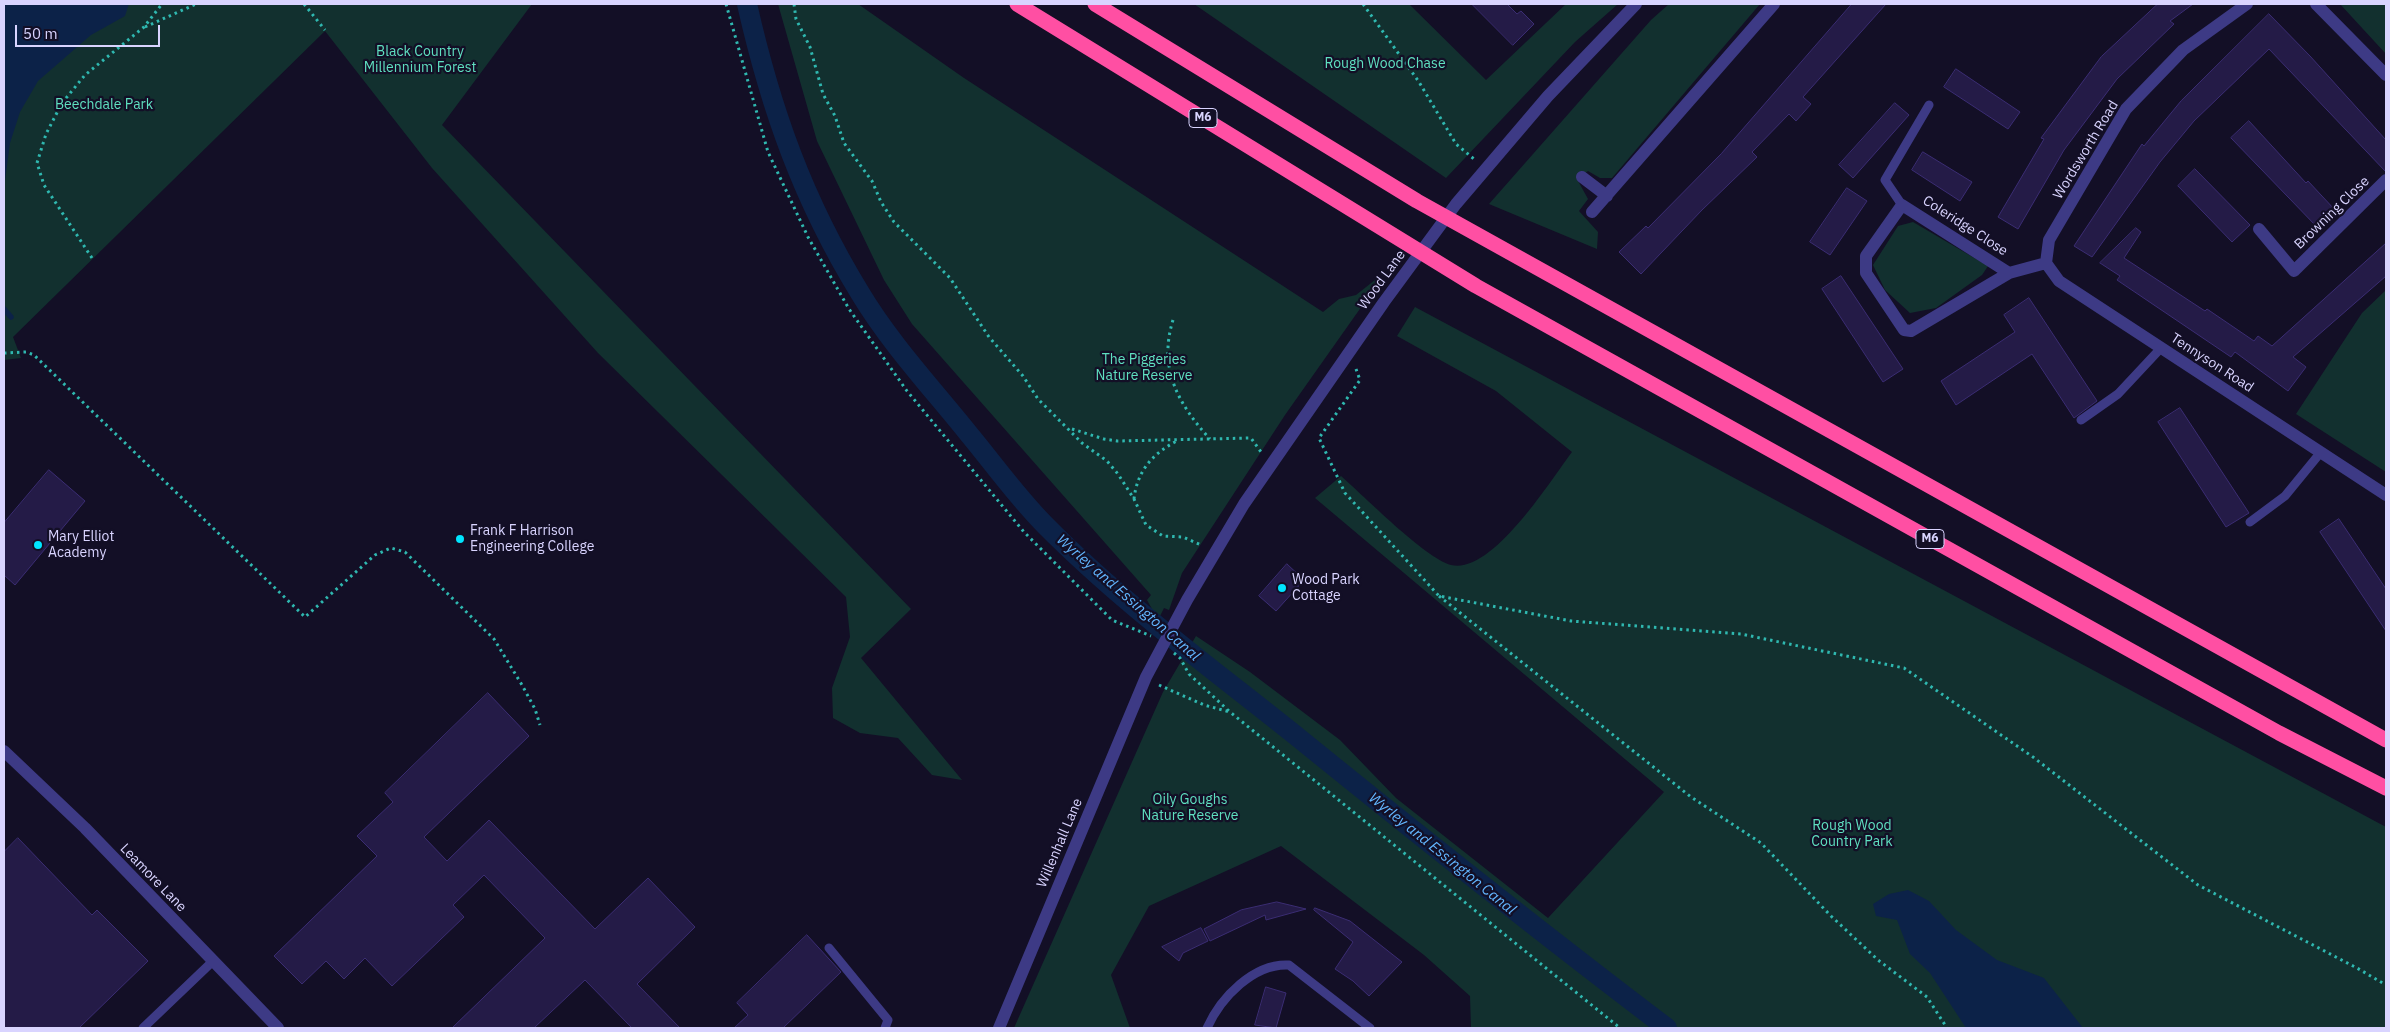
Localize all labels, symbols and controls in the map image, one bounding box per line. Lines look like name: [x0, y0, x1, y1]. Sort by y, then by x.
scale bar: [18, 15, 162, 47]
text: 50 m: [23, 24, 58, 43]
park label: Black Country Millennium Forest: [364, 44, 476, 76]
park label: Rough Wood Chase: [1324, 56, 1446, 72]
park label: Beechdale Park: [55, 97, 153, 113]
street label: Wordsworth Road: [2050, 98, 2122, 202]
road number: M6: [1189, 109, 1217, 128]
street label: Browning Close: [2291, 173, 2373, 253]
street label: Coleridge Close: [1919, 192, 2011, 260]
street label: Wood Lane: [1355, 247, 1409, 313]
street label: Tennyson Road: [2167, 330, 2257, 396]
park label: The Piggeries Nature Reserve: [1096, 352, 1192, 384]
place label: Frank F Harrison Engineering College: [470, 523, 594, 556]
place label: Mary Elliot Academy: [48, 529, 114, 562]
road number: M6: [1916, 530, 1944, 548]
water label: Wyrley and Essington Canal: [1053, 531, 1203, 665]
marker: Frank F Harrison Engineering College: [454, 533, 466, 545]
marker: Mary Elliot Academy: [32, 539, 44, 551]
place label: Wood Park Cottage: [1292, 572, 1360, 604]
marker: Wood Park Cottage: [1276, 582, 1288, 594]
water label: Wyrley and Essington Canal: [1365, 789, 1519, 919]
park label: Oily Goughs Nature Reserve: [1142, 792, 1238, 824]
street label: Willenhall Lane: [1034, 796, 1086, 890]
park label: Rough Wood Country Park: [1811, 818, 1893, 850]
street label: Leamore Lane: [116, 840, 190, 916]

